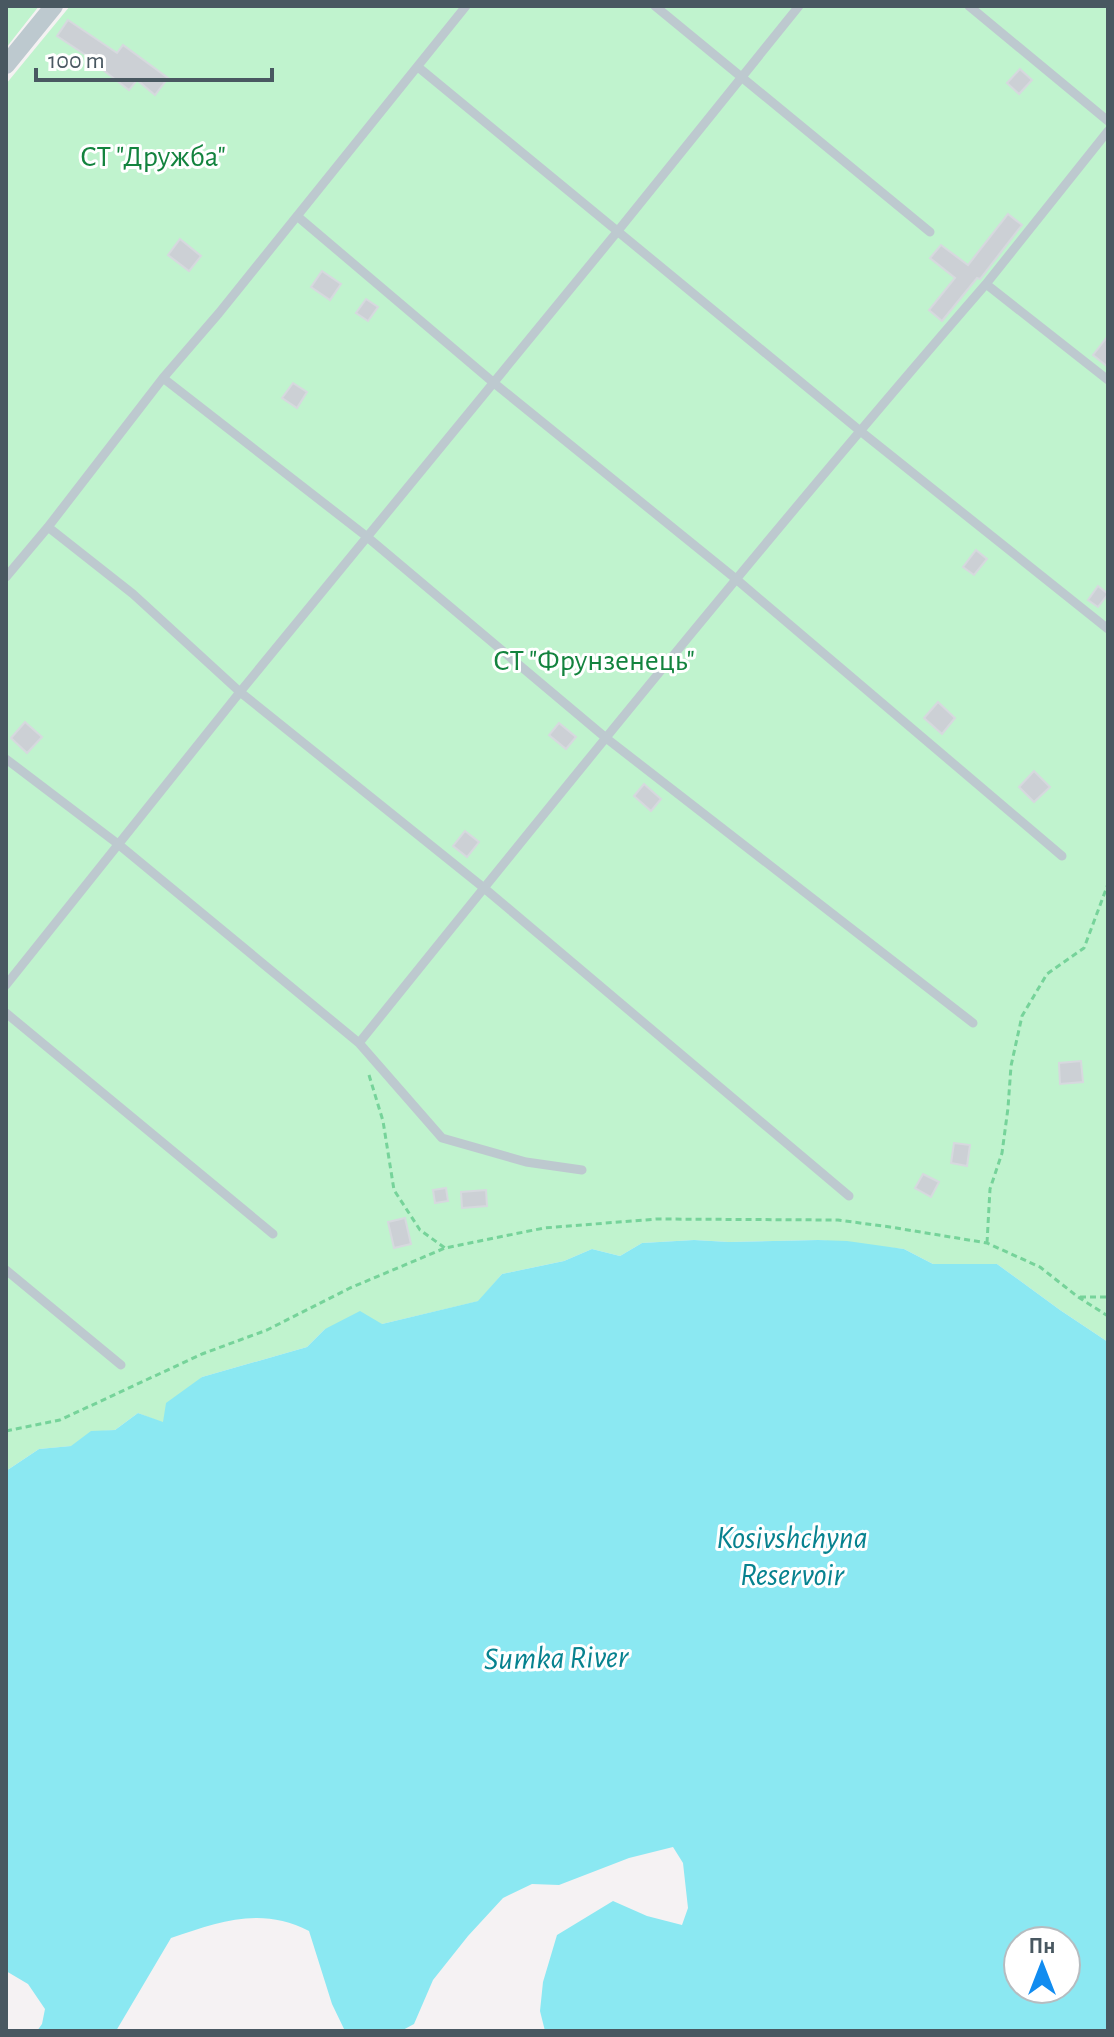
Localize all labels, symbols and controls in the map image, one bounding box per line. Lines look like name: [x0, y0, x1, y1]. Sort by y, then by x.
scale bar: [36, 32, 272, 82]
text: 100 m: [48, 49, 105, 73]
park label: СТ "Дружба": [80, 142, 226, 172]
park label: СТ "Фрунзенець": [493, 646, 695, 676]
water label: Kosivshchyna Reservoir: [716, 1522, 868, 1591]
water label: Sumka River: [483, 1641, 630, 1675]
north arrow: [1002, 1925, 1082, 2005]
text: Пн: [1029, 1935, 1055, 1957]

